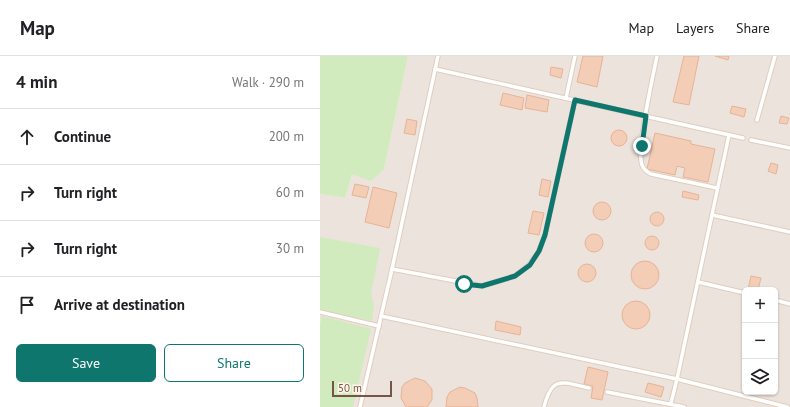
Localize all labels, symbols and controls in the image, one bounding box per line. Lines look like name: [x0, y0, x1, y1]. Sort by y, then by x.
text: Map: [20, 16, 55, 40]
text: Map: [628, 19, 654, 37]
text: Layers: [676, 19, 714, 37]
text: Share: [736, 19, 770, 37]
text: 4 min: [16, 71, 57, 93]
text: Walk · 290 m: [232, 74, 304, 91]
icon: ahead: [16, 126, 38, 148]
text: Continue: [54, 127, 111, 146]
text: 200 m: [269, 128, 304, 145]
route end: [633, 137, 651, 155]
icon: right: [16, 182, 38, 204]
text: Turn right: [54, 183, 117, 202]
text: 60 m: [276, 184, 304, 201]
icon: right: [16, 238, 38, 260]
text: Turn right: [54, 239, 117, 258]
text: 30 m: [276, 240, 304, 257]
route start: [455, 275, 473, 293]
map controls: [742, 287, 778, 395]
button: +: [742, 287, 778, 323]
icon: arrive: [16, 294, 38, 316]
text: Arrive at destination: [54, 295, 185, 314]
button: −: [742, 323, 778, 359]
button: Save: [16, 344, 156, 382]
button: Share: [164, 344, 304, 382]
button: layers: [742, 359, 778, 395]
scale bar: [332, 379, 392, 398]
text: 50 m: [338, 381, 362, 395]

